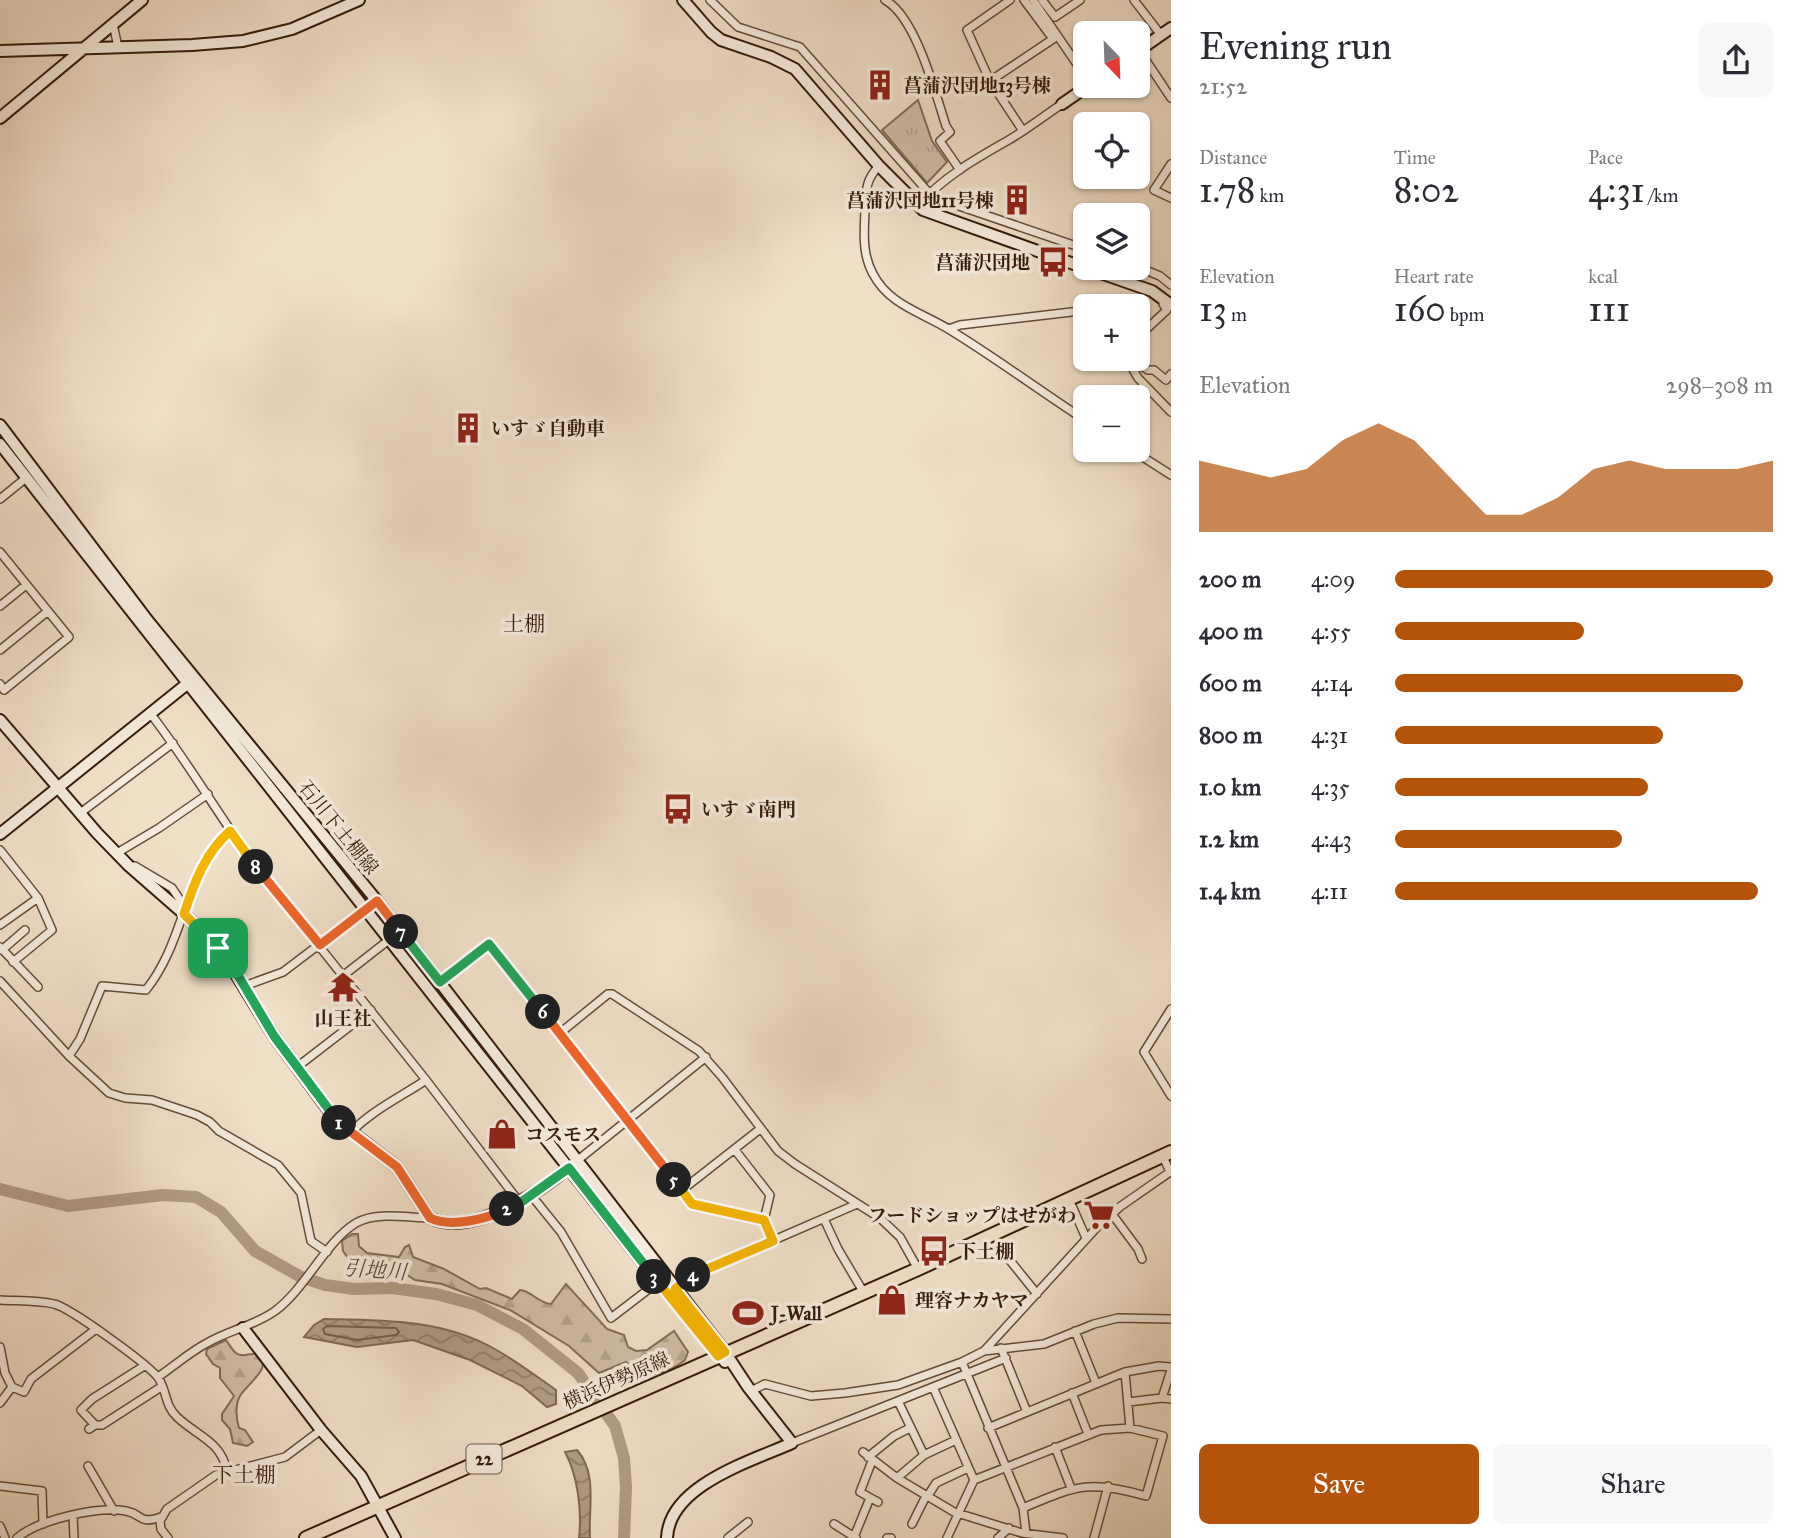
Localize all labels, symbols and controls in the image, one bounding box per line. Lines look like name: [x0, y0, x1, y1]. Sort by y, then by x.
north arrow: [1073, 21, 1150, 98]
map controls: [1073, 21, 1150, 462]
text: Evening run: [1199, 23, 1392, 69]
button: share: [1699, 23, 1773, 97]
building icon: 菖蒲沢団地13号棟: [863, 68, 897, 102]
text: 21:52: [1199, 72, 1247, 100]
place label: 菖蒲沢団地13号棟: [903, 74, 1051, 98]
button: locate: [1073, 112, 1150, 189]
text: Distance: [1199, 146, 1267, 169]
text: Time: [1394, 146, 1436, 169]
text: Pace: [1588, 146, 1623, 169]
text: 1.78: [1199, 169, 1255, 212]
text: 8:02: [1394, 169, 1459, 212]
text: 4:31: [1588, 169, 1644, 212]
building icon: 菖蒲沢団地11号棟: [1000, 183, 1034, 217]
text: km: [1255, 184, 1284, 207]
text: /km: [1644, 184, 1678, 207]
place label: 菖蒲沢団地11号棟: [846, 189, 994, 212]
button: layers: [1073, 203, 1150, 280]
bus stop icon: 菖蒲沢団地: [1036, 245, 1070, 279]
place label: 菖蒲沢団地: [935, 251, 1030, 274]
text: Elevation: [1199, 265, 1274, 288]
text: Heart rate: [1394, 265, 1474, 288]
text: kcal: [1588, 265, 1618, 288]
text: 13: [1199, 288, 1227, 331]
text: 160: [1394, 288, 1446, 331]
text: 111: [1588, 288, 1630, 331]
button: +: [1073, 294, 1150, 371]
text: m: [1227, 303, 1247, 326]
text: bpm: [1446, 303, 1484, 326]
text: Elevation: [1199, 371, 1290, 399]
text: 298–308 m: [1666, 371, 1773, 399]
button: −: [1073, 385, 1150, 462]
building icon: いすゞ自動車: [451, 411, 485, 445]
place label: いすゞ自動車: [491, 417, 605, 440]
text: 200 m: [1199, 565, 1261, 593]
text: 4:09: [1311, 565, 1355, 593]
district label: 土棚: [503, 611, 545, 637]
text: 400 m: [1199, 617, 1263, 645]
text: 4:55: [1311, 617, 1351, 645]
text: 600 m: [1199, 669, 1262, 697]
text: 4:14: [1311, 669, 1352, 697]
text: 800 m: [1199, 721, 1262, 749]
text: 4:31: [1311, 721, 1348, 749]
text: 1.0 km: [1199, 773, 1261, 801]
text: 4:35: [1311, 773, 1350, 801]
street label: 石川下土棚線: [294, 776, 383, 879]
bus stop icon: いすゞ南門: [661, 792, 695, 826]
place label: いすゞ南門: [701, 798, 796, 821]
text: 1.2 km: [1199, 825, 1259, 853]
text: 4:43: [1311, 825, 1352, 853]
pin: 8: [238, 850, 274, 884]
text: 8: [250, 855, 261, 878]
text: 1.4 km: [1199, 877, 1261, 905]
text: 4:11: [1311, 877, 1348, 905]
pin: 7: [384, 914, 418, 950]
pin: [188, 918, 248, 978]
text: 7: [395, 920, 406, 943]
icon: arrive: [199, 929, 237, 967]
temple icon: 山王社: [326, 970, 360, 1004]
pin: 6: [526, 995, 560, 1030]
text: 6: [538, 1000, 547, 1023]
place label: 山王社: [314, 1007, 372, 1030]
pin: 1: [322, 1106, 356, 1140]
text: 1: [335, 1111, 342, 1134]
shop icon: コスモス: [485, 1117, 519, 1151]
place label: コスモス: [525, 1123, 601, 1146]
pin: 5: [656, 1162, 692, 1198]
text: 5: [669, 1168, 678, 1191]
pin: 2: [490, 1192, 524, 1226]
text: 2: [502, 1197, 511, 1220]
supermarket icon: フードショップはせがわ: [1082, 1198, 1116, 1232]
place label: フードショップはせがわ: [868, 1204, 1076, 1227]
bus stop icon: 下土棚: [917, 1234, 951, 1268]
place label: 下土棚: [957, 1240, 1014, 1263]
water label: 引地川: [343, 1255, 409, 1285]
pin: 4: [676, 1258, 710, 1292]
pin: 3: [636, 1260, 672, 1294]
text: 4: [687, 1263, 698, 1286]
text: 3: [650, 1265, 657, 1288]
shop icon: 理容ナカヤマ: [875, 1283, 909, 1317]
place label: 理容ナカヤマ: [915, 1289, 1029, 1312]
sports icon: J-Wall: [731, 1296, 765, 1330]
place label: J-Wall: [768, 1302, 823, 1326]
street label: 横浜伊勢原線: [559, 1347, 673, 1414]
road number: 22: [466, 1444, 502, 1474]
button: Save: [1199, 1444, 1479, 1524]
button: Share: [1493, 1444, 1773, 1524]
district label: 下土棚: [213, 1462, 276, 1488]

